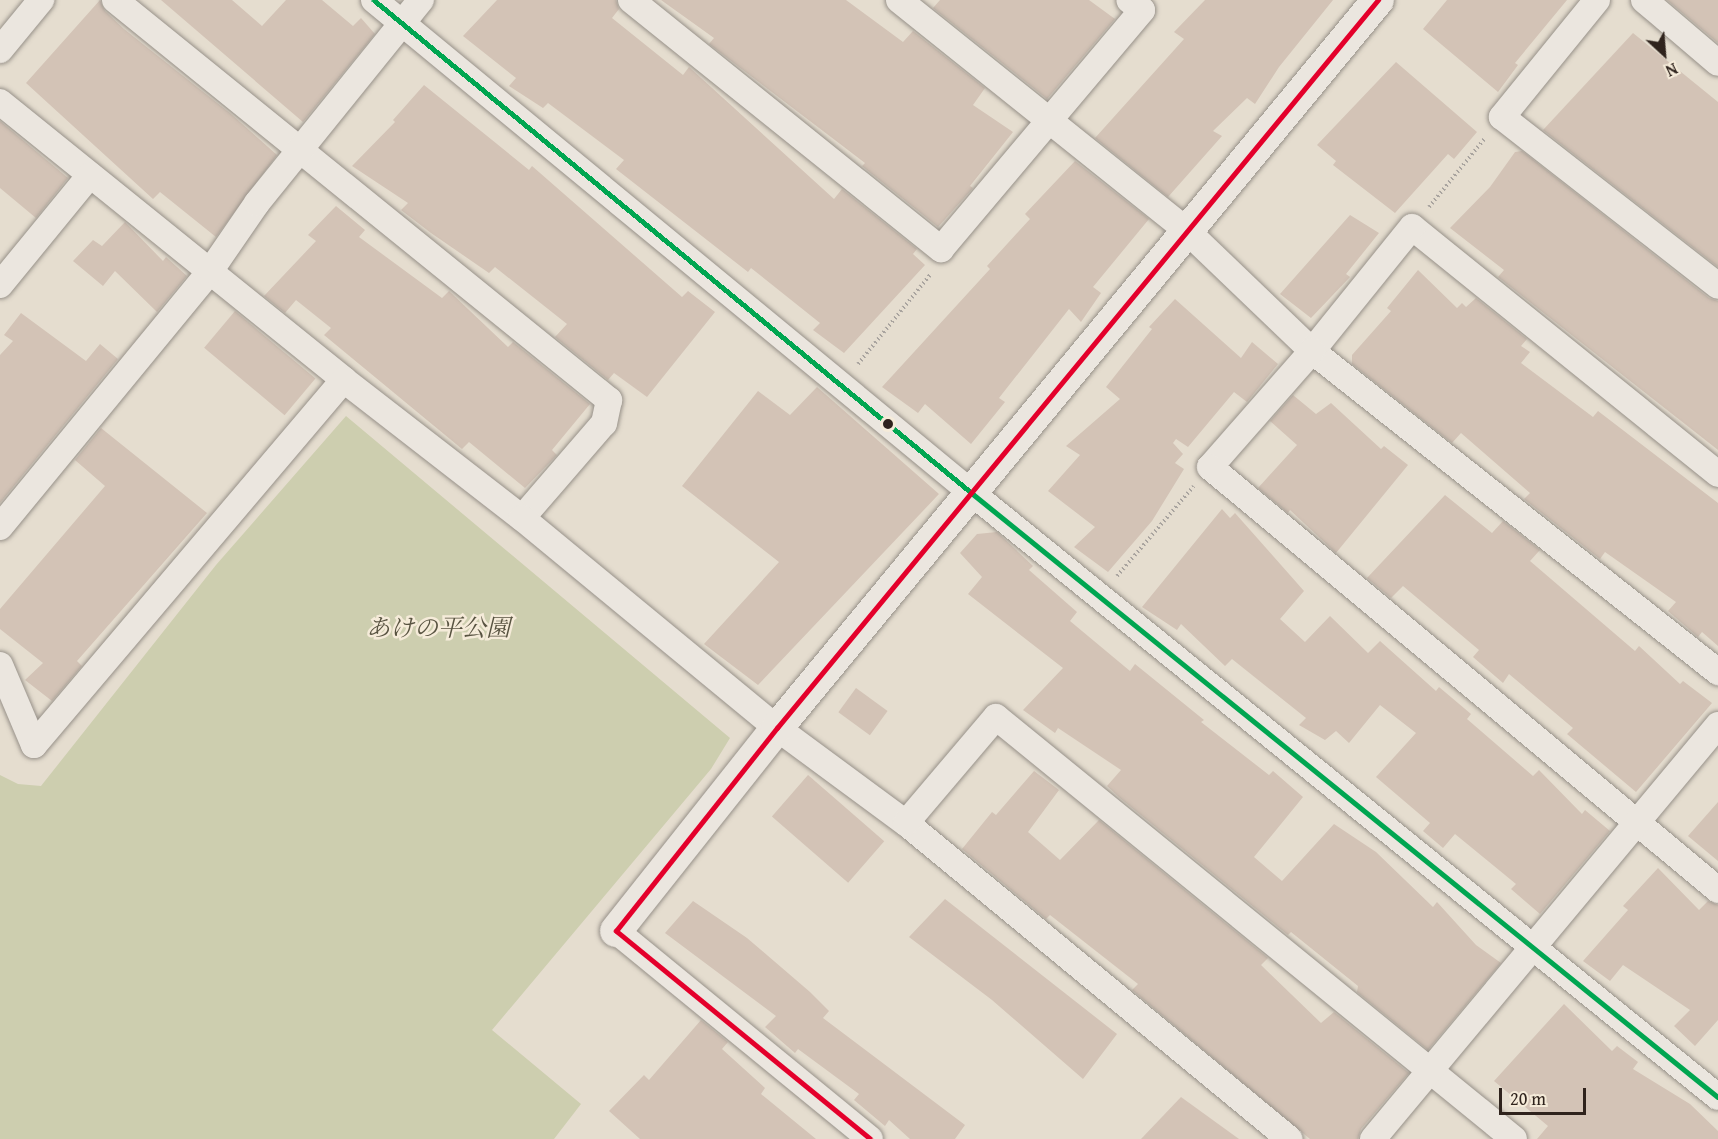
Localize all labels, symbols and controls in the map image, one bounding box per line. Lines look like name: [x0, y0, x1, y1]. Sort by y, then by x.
north arrow: [1634, 24, 1694, 84]
text: N: [1662, 57, 1682, 83]
unlabelled marker: [882, 418, 894, 430]
park label: あけの平公園: [366, 614, 510, 642]
scale bar: [1502, 1076, 1589, 1114]
text: 20 m: [1510, 1085, 1546, 1112]

